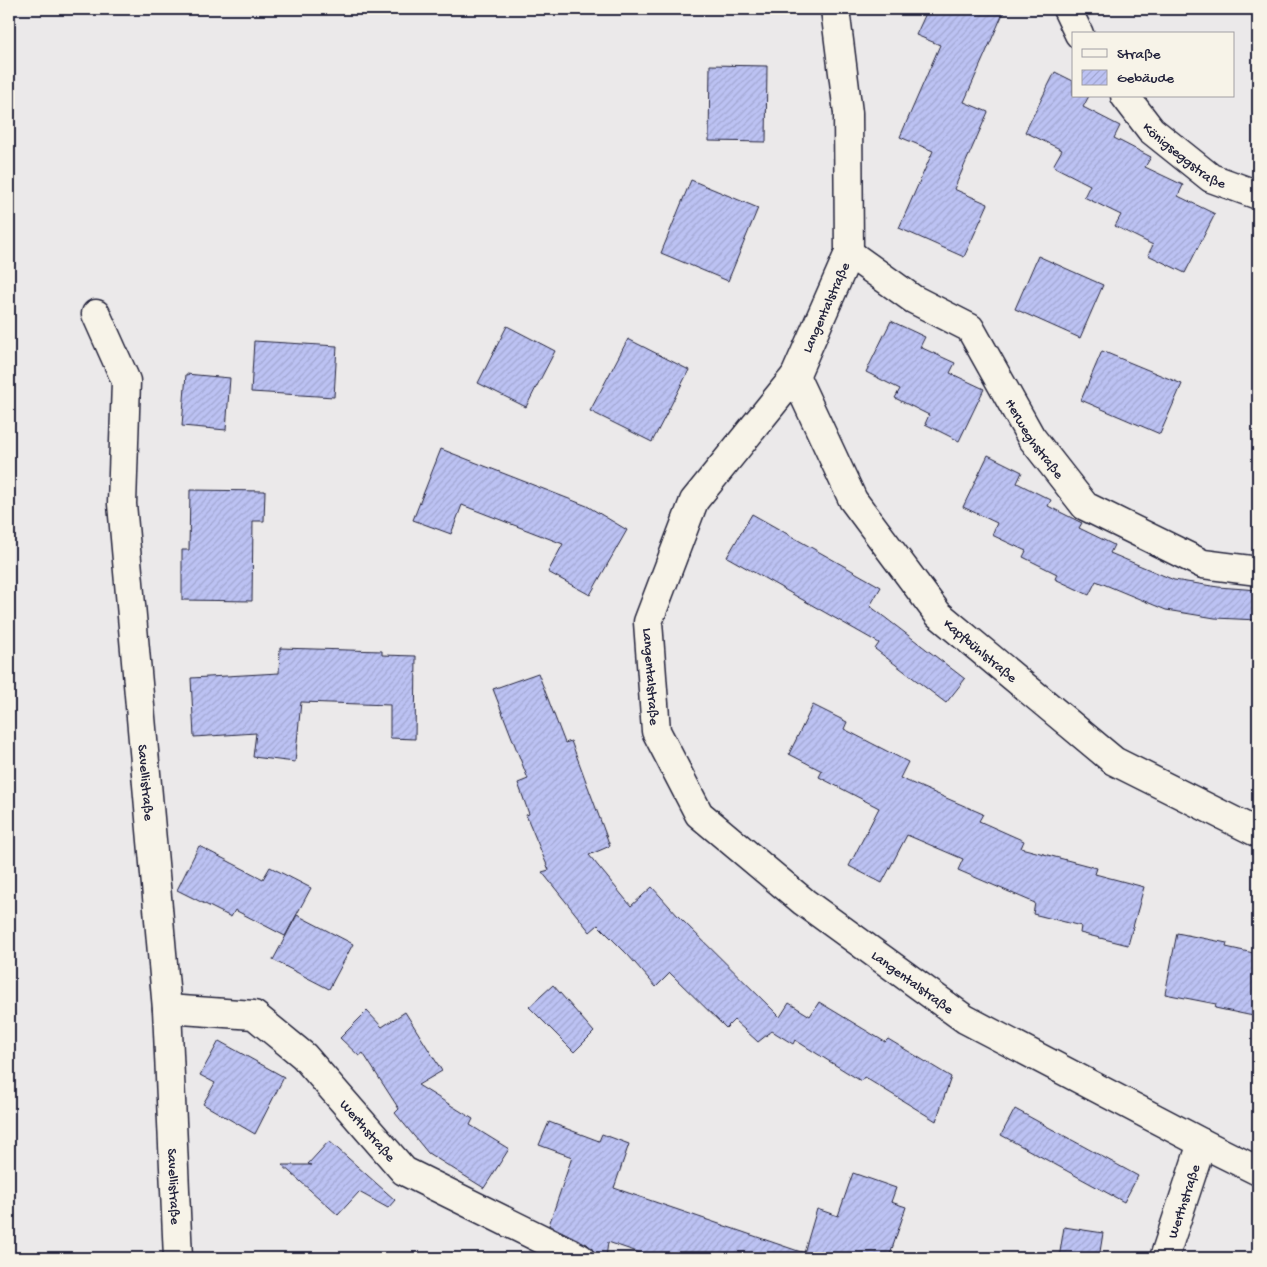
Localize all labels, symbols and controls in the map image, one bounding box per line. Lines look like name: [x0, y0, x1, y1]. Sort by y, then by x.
legend: [1072, 32, 1234, 98]
text: Straße: [1117, 46, 1161, 64]
text: Gebäude: [1117, 70, 1174, 88]
street label: Königseggstraße: [1137, 120, 1228, 194]
street label: Langentalstraße: [800, 259, 855, 356]
street label: Herweghstraße: [1000, 396, 1067, 484]
street label: Kapfbühlstraße: [939, 616, 1020, 688]
street label: Langentalstraße: [637, 628, 662, 727]
street label: Savellistraße: [132, 744, 156, 822]
street label: Langentalstraße: [867, 948, 957, 1019]
street label: Werthstraße: [335, 1097, 399, 1167]
street label: Savellistraße: [162, 1148, 183, 1226]
street label: Werthstraße: [1165, 1162, 1206, 1241]

